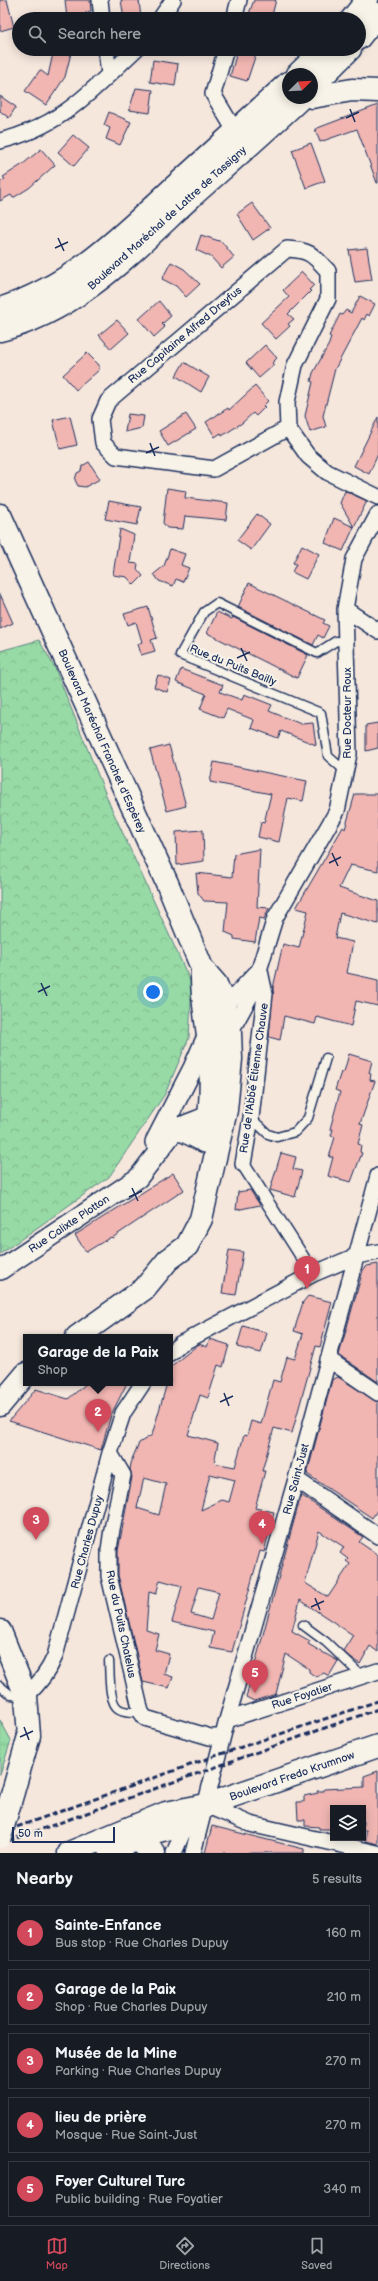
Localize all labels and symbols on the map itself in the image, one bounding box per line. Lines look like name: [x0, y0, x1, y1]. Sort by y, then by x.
north arrow: [282, 68, 318, 104]
street label: Boulevard Maréchal de Lattre de Tassigny: [85, 143, 249, 293]
street label: Rue Capitaine Alfred Dreyfus: [126, 283, 245, 386]
street label: Rue du Puits Bailly: [188, 642, 278, 688]
street label: Boulevard Maréchal Franchet d'Espèrey: [55, 647, 149, 835]
street label: Rue Docteur Roux: [341, 667, 354, 759]
your location: [143, 982, 163, 1002]
street label: Rue de l'Abbé Étienne Chauve: [236, 1001, 271, 1154]
street label: Rue Calixte Plotton: [26, 1192, 112, 1256]
pin: 1: [294, 1256, 320, 1289]
pin: 2: [85, 1399, 111, 1432]
street label: Rue Saint-Just: [280, 1441, 312, 1516]
street label: Rue Charles Dupuy: [68, 1494, 106, 1590]
pin: 3: [23, 1507, 49, 1540]
pin: 4: [249, 1511, 275, 1544]
street label: Rue du Puits Chatelus: [103, 1569, 139, 1680]
pin: 5: [242, 1660, 268, 1693]
street label: Rue Foyatier: [270, 1680, 335, 1712]
street label: Boulevard Fredo Krumnow: [228, 1748, 357, 1804]
scale bar: [12, 1825, 115, 1844]

